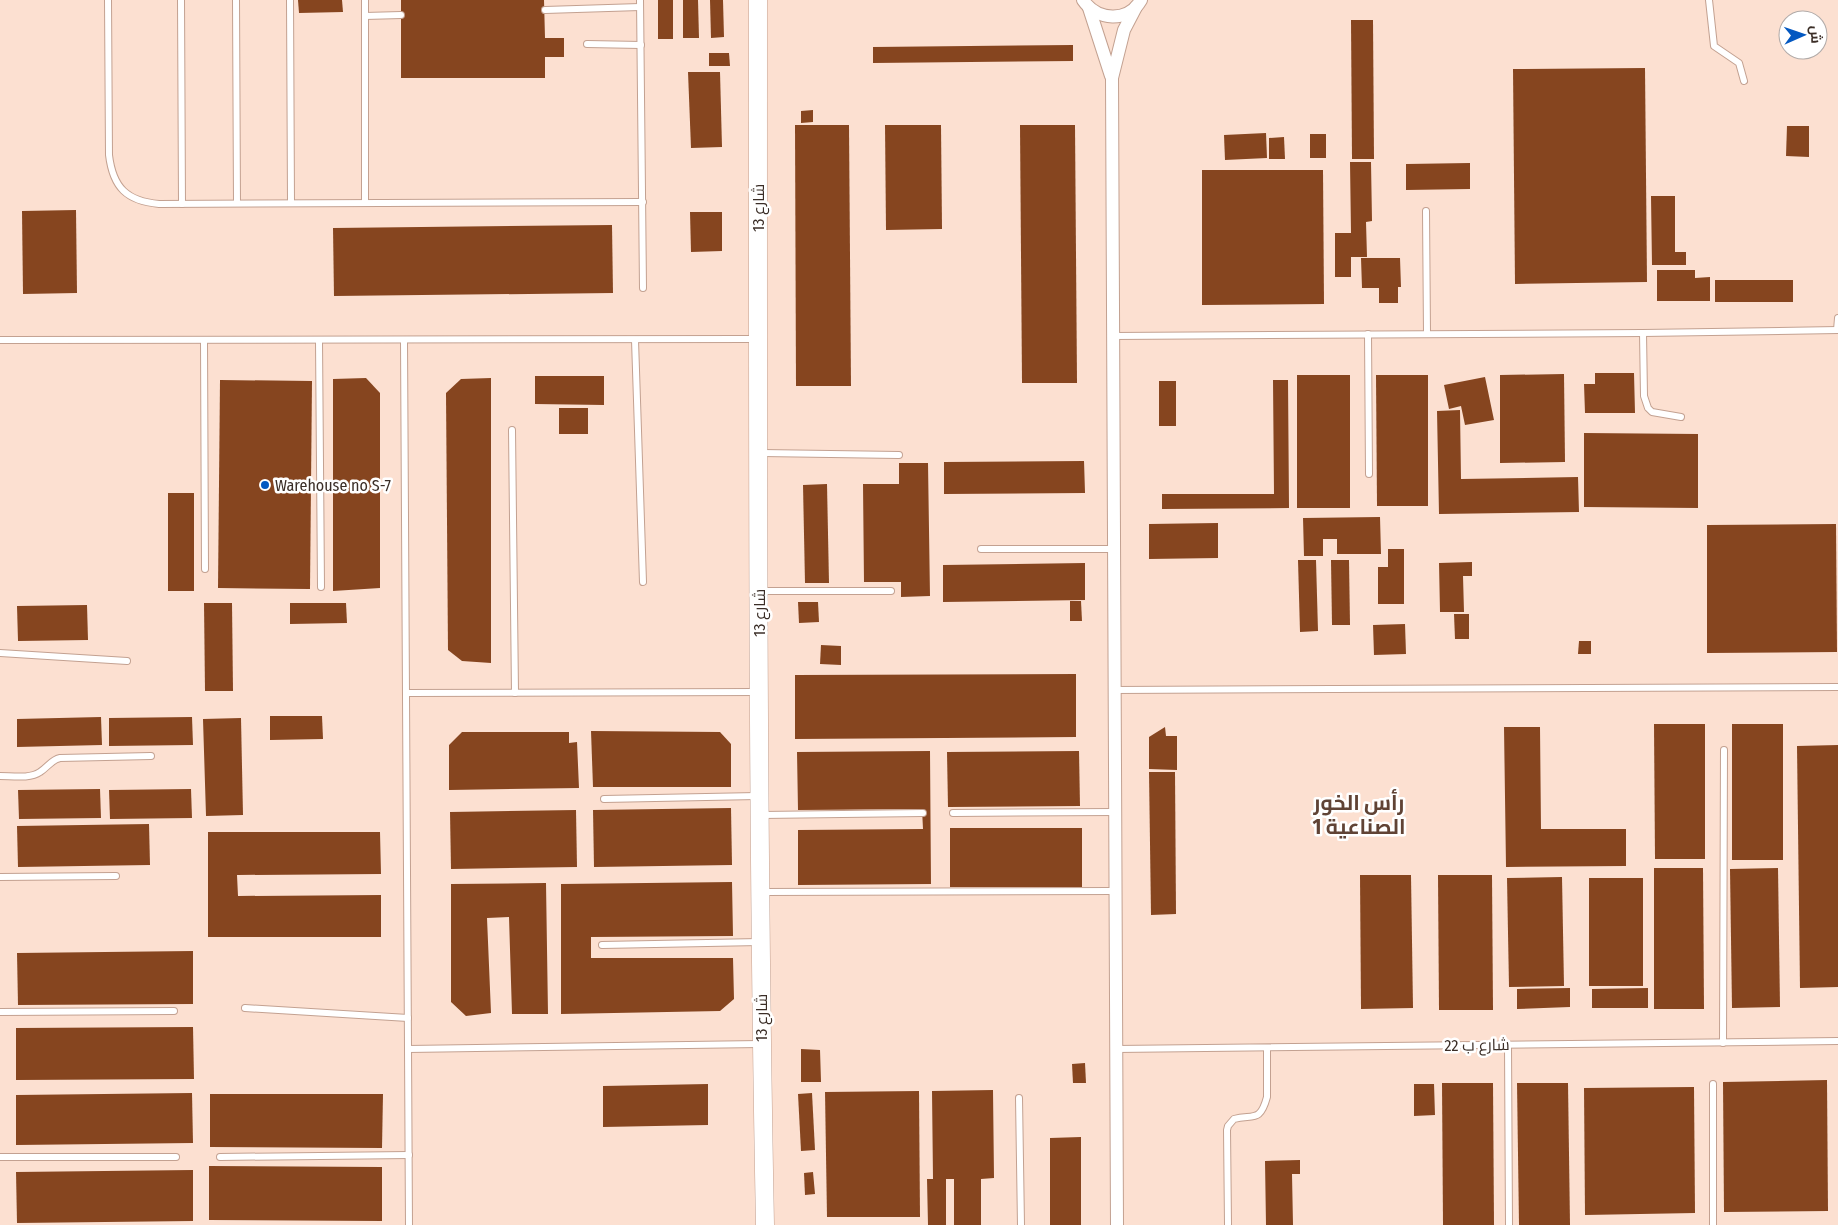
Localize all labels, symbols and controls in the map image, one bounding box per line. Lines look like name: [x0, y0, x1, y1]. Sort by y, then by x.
north arrow: [1778, 10, 1828, 60]
text: ش: [1807, 25, 1824, 44]
street label: شارع 13: [749, 184, 770, 232]
place label: Warehouse no S-7: [275, 476, 392, 495]
marker: Warehouse no S-7: [259, 479, 271, 491]
street label: شارع 13: [750, 589, 771, 637]
district label: رأس الخور الصناعية 1: [1312, 789, 1406, 840]
street label: شارع 13: [752, 994, 773, 1042]
street label: شارع ب 22: [1444, 1035, 1510, 1057]

